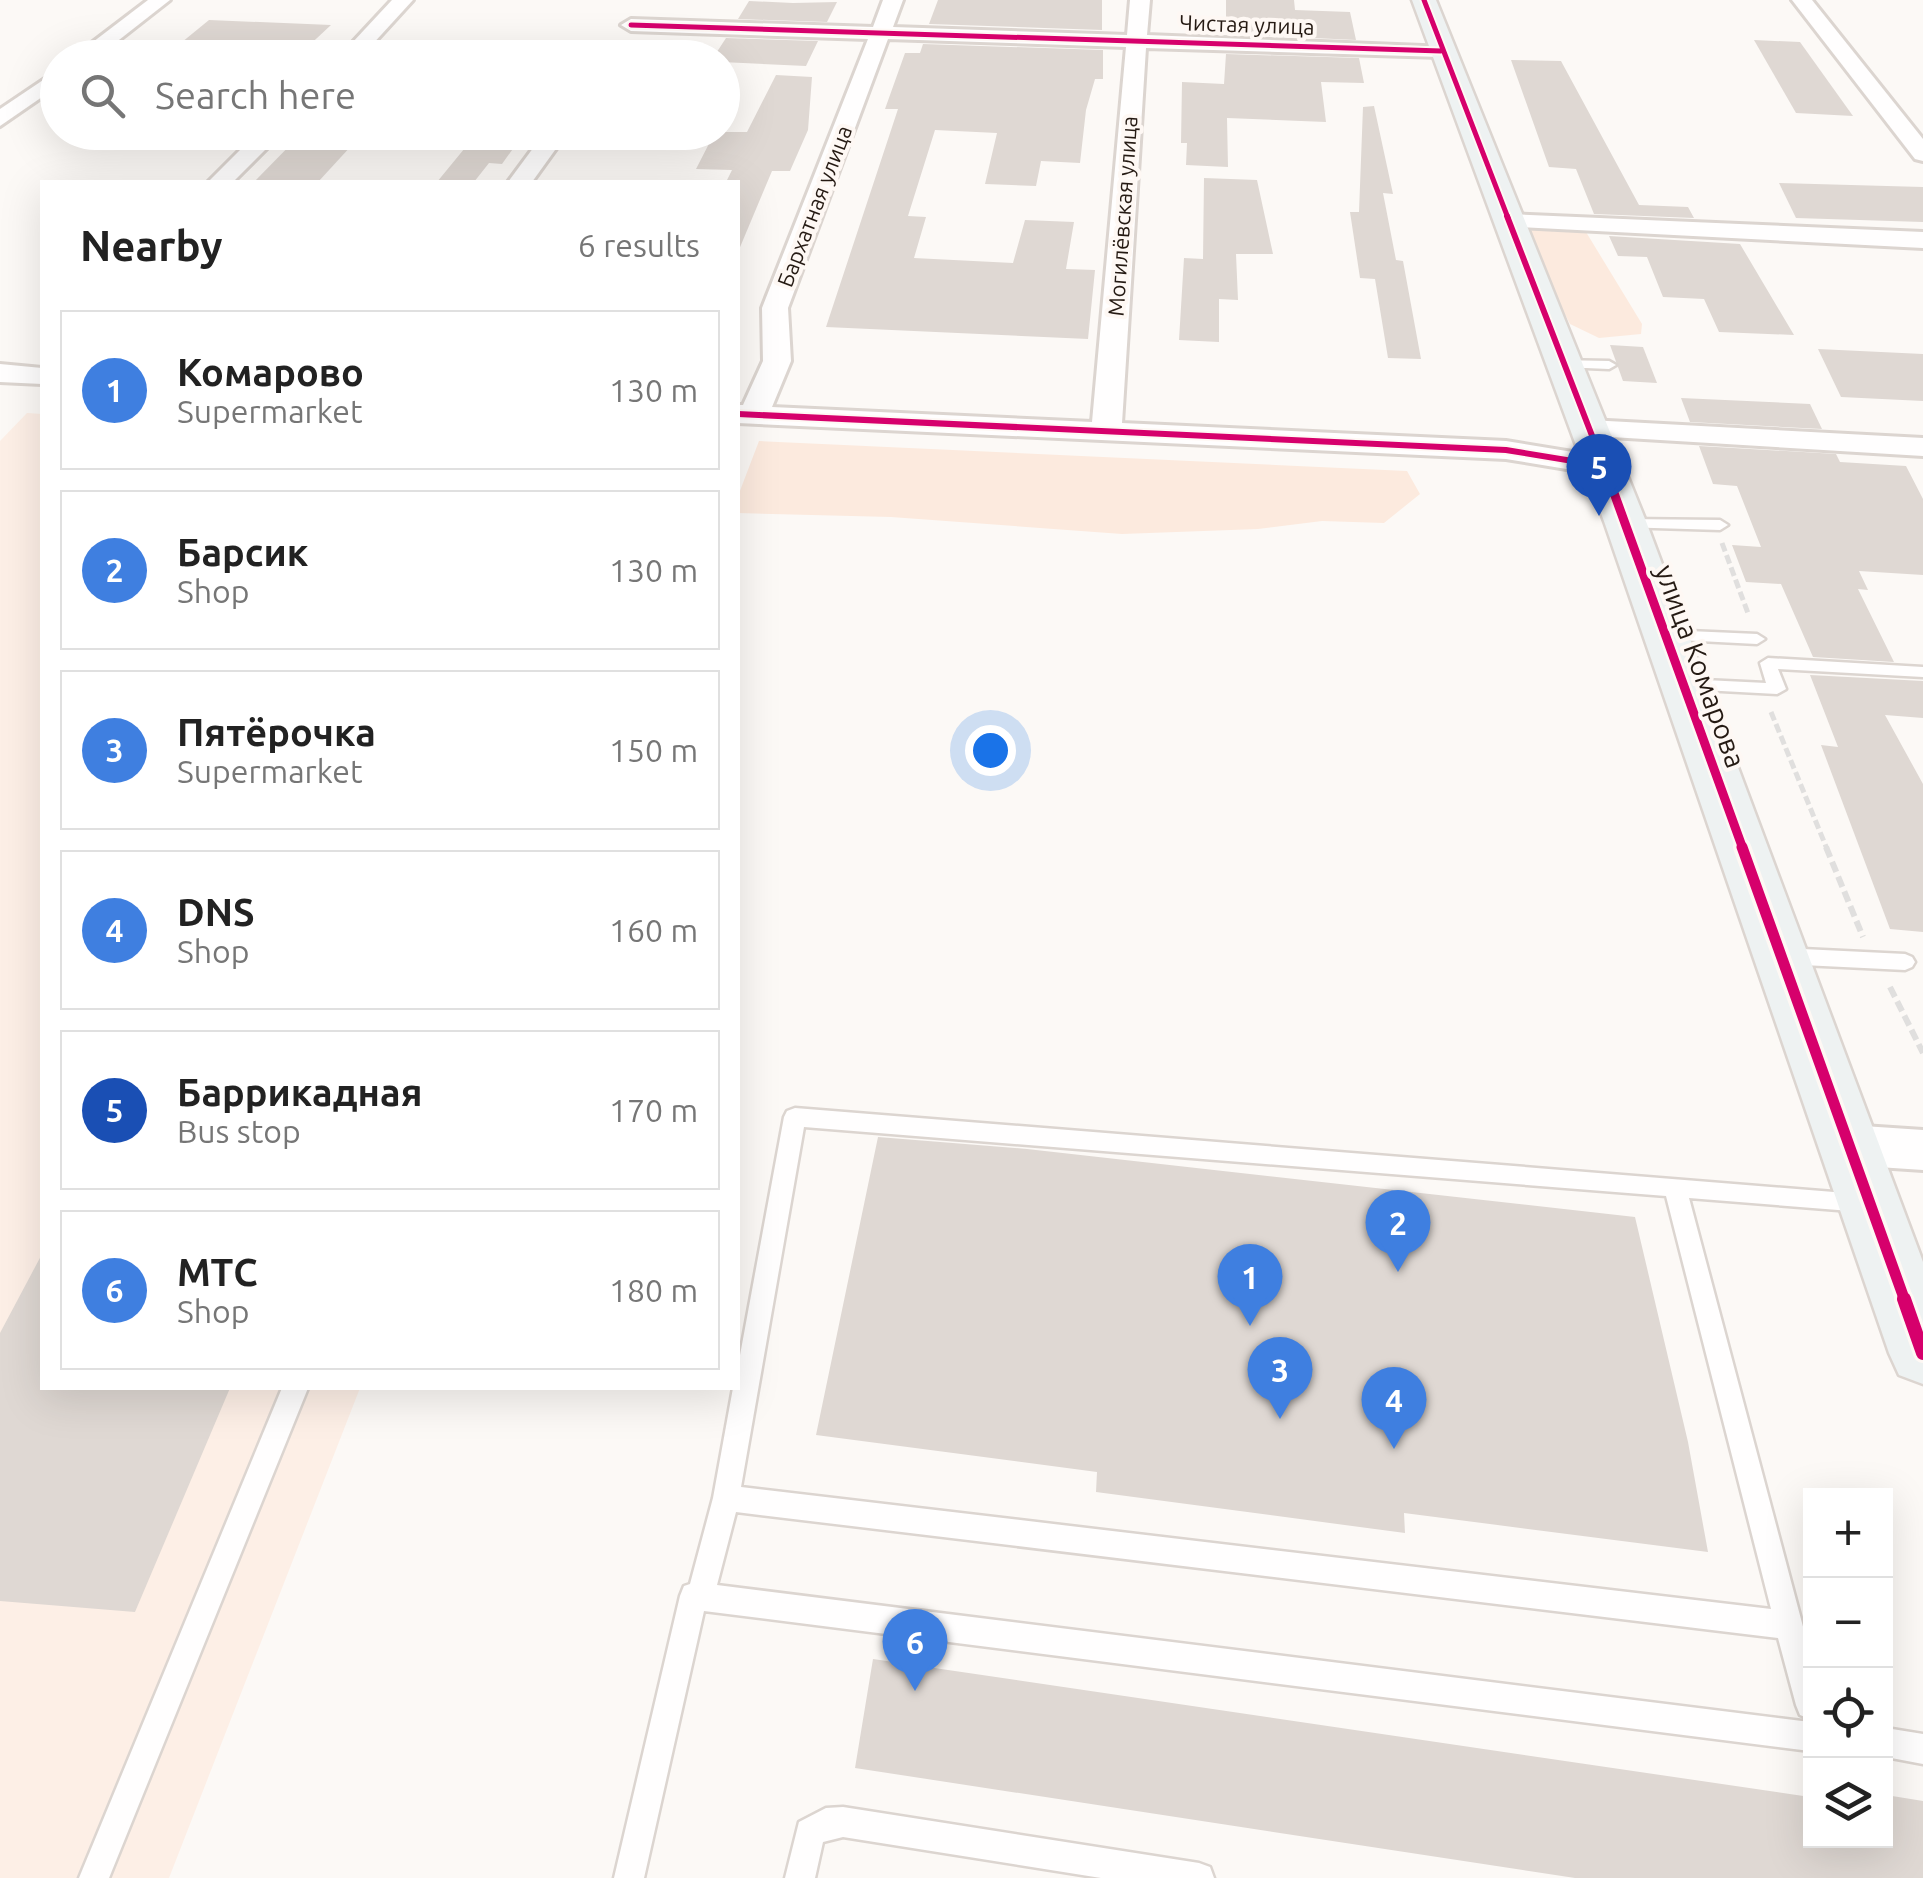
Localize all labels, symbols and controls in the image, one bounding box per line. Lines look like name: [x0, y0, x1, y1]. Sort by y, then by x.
street label: Чистая улица: [1179, 9, 1315, 39]
search box: [40, 40, 740, 150]
icon: search: [75, 68, 130, 123]
text: Search here: [155, 74, 356, 116]
street label: Могилёвская улица: [1103, 115, 1141, 317]
street label: Бархатная улица: [772, 122, 856, 290]
text: Nearby: [80, 222, 223, 269]
text: 6 results: [578, 227, 700, 263]
text: Комарово: [177, 351, 364, 393]
text: 1: [105, 372, 124, 408]
text: 130 m: [609, 372, 698, 408]
text: Supermarket: [177, 393, 363, 429]
pin: 5: [1566, 434, 1632, 516]
text: Барсик: [177, 531, 308, 573]
text: 2: [105, 552, 124, 588]
text: 130 m: [609, 552, 698, 588]
street label: улица Комарова: [1650, 560, 1752, 772]
text: Shop: [177, 573, 249, 609]
text: Пятёрочка: [177, 711, 376, 753]
your location: [965, 725, 1016, 776]
text: 3: [105, 732, 124, 768]
text: 150 m: [609, 732, 698, 768]
text: Supermarket: [177, 753, 363, 789]
text: DNS: [177, 891, 255, 933]
text: 4: [105, 912, 124, 948]
text: 160 m: [609, 912, 698, 948]
text: Shop: [177, 933, 249, 969]
text: Баррикадная: [177, 1071, 423, 1113]
text: 5: [105, 1092, 124, 1128]
text: 170 m: [609, 1092, 698, 1128]
text: Bus stop: [177, 1113, 301, 1149]
pin: 2: [1366, 1190, 1430, 1272]
pin: 1: [1218, 1244, 1282, 1326]
text: МТС: [177, 1251, 258, 1293]
text: 6: [105, 1272, 124, 1308]
text: 180 m: [609, 1272, 698, 1308]
text: Shop: [177, 1293, 249, 1329]
pin: 3: [1248, 1336, 1312, 1419]
pin: 4: [1362, 1366, 1426, 1449]
map controls: [1803, 1488, 1893, 1848]
button: +: [1803, 1488, 1893, 1578]
button: −: [1803, 1578, 1893, 1668]
pin: 6: [882, 1608, 948, 1691]
button: locate: [1803, 1668, 1893, 1758]
button: layers: [1803, 1758, 1893, 1848]

